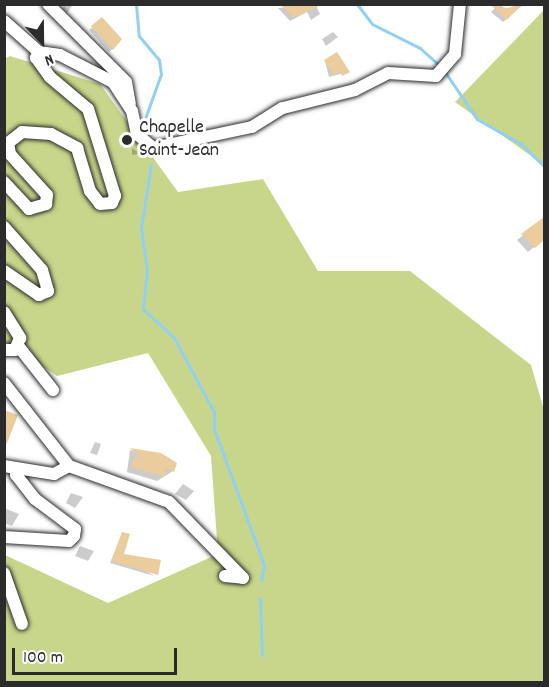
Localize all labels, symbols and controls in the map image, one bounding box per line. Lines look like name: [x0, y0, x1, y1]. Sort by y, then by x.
north arrow: [12, 12, 72, 72]
text: N: [41, 47, 57, 71]
place label: Chapelle Saint-Jean: [139, 116, 219, 163]
marker: Chapelle Saint-Jean: [120, 133, 134, 147]
scale bar: [15, 636, 180, 674]
text: 100 m: [23, 646, 63, 671]

